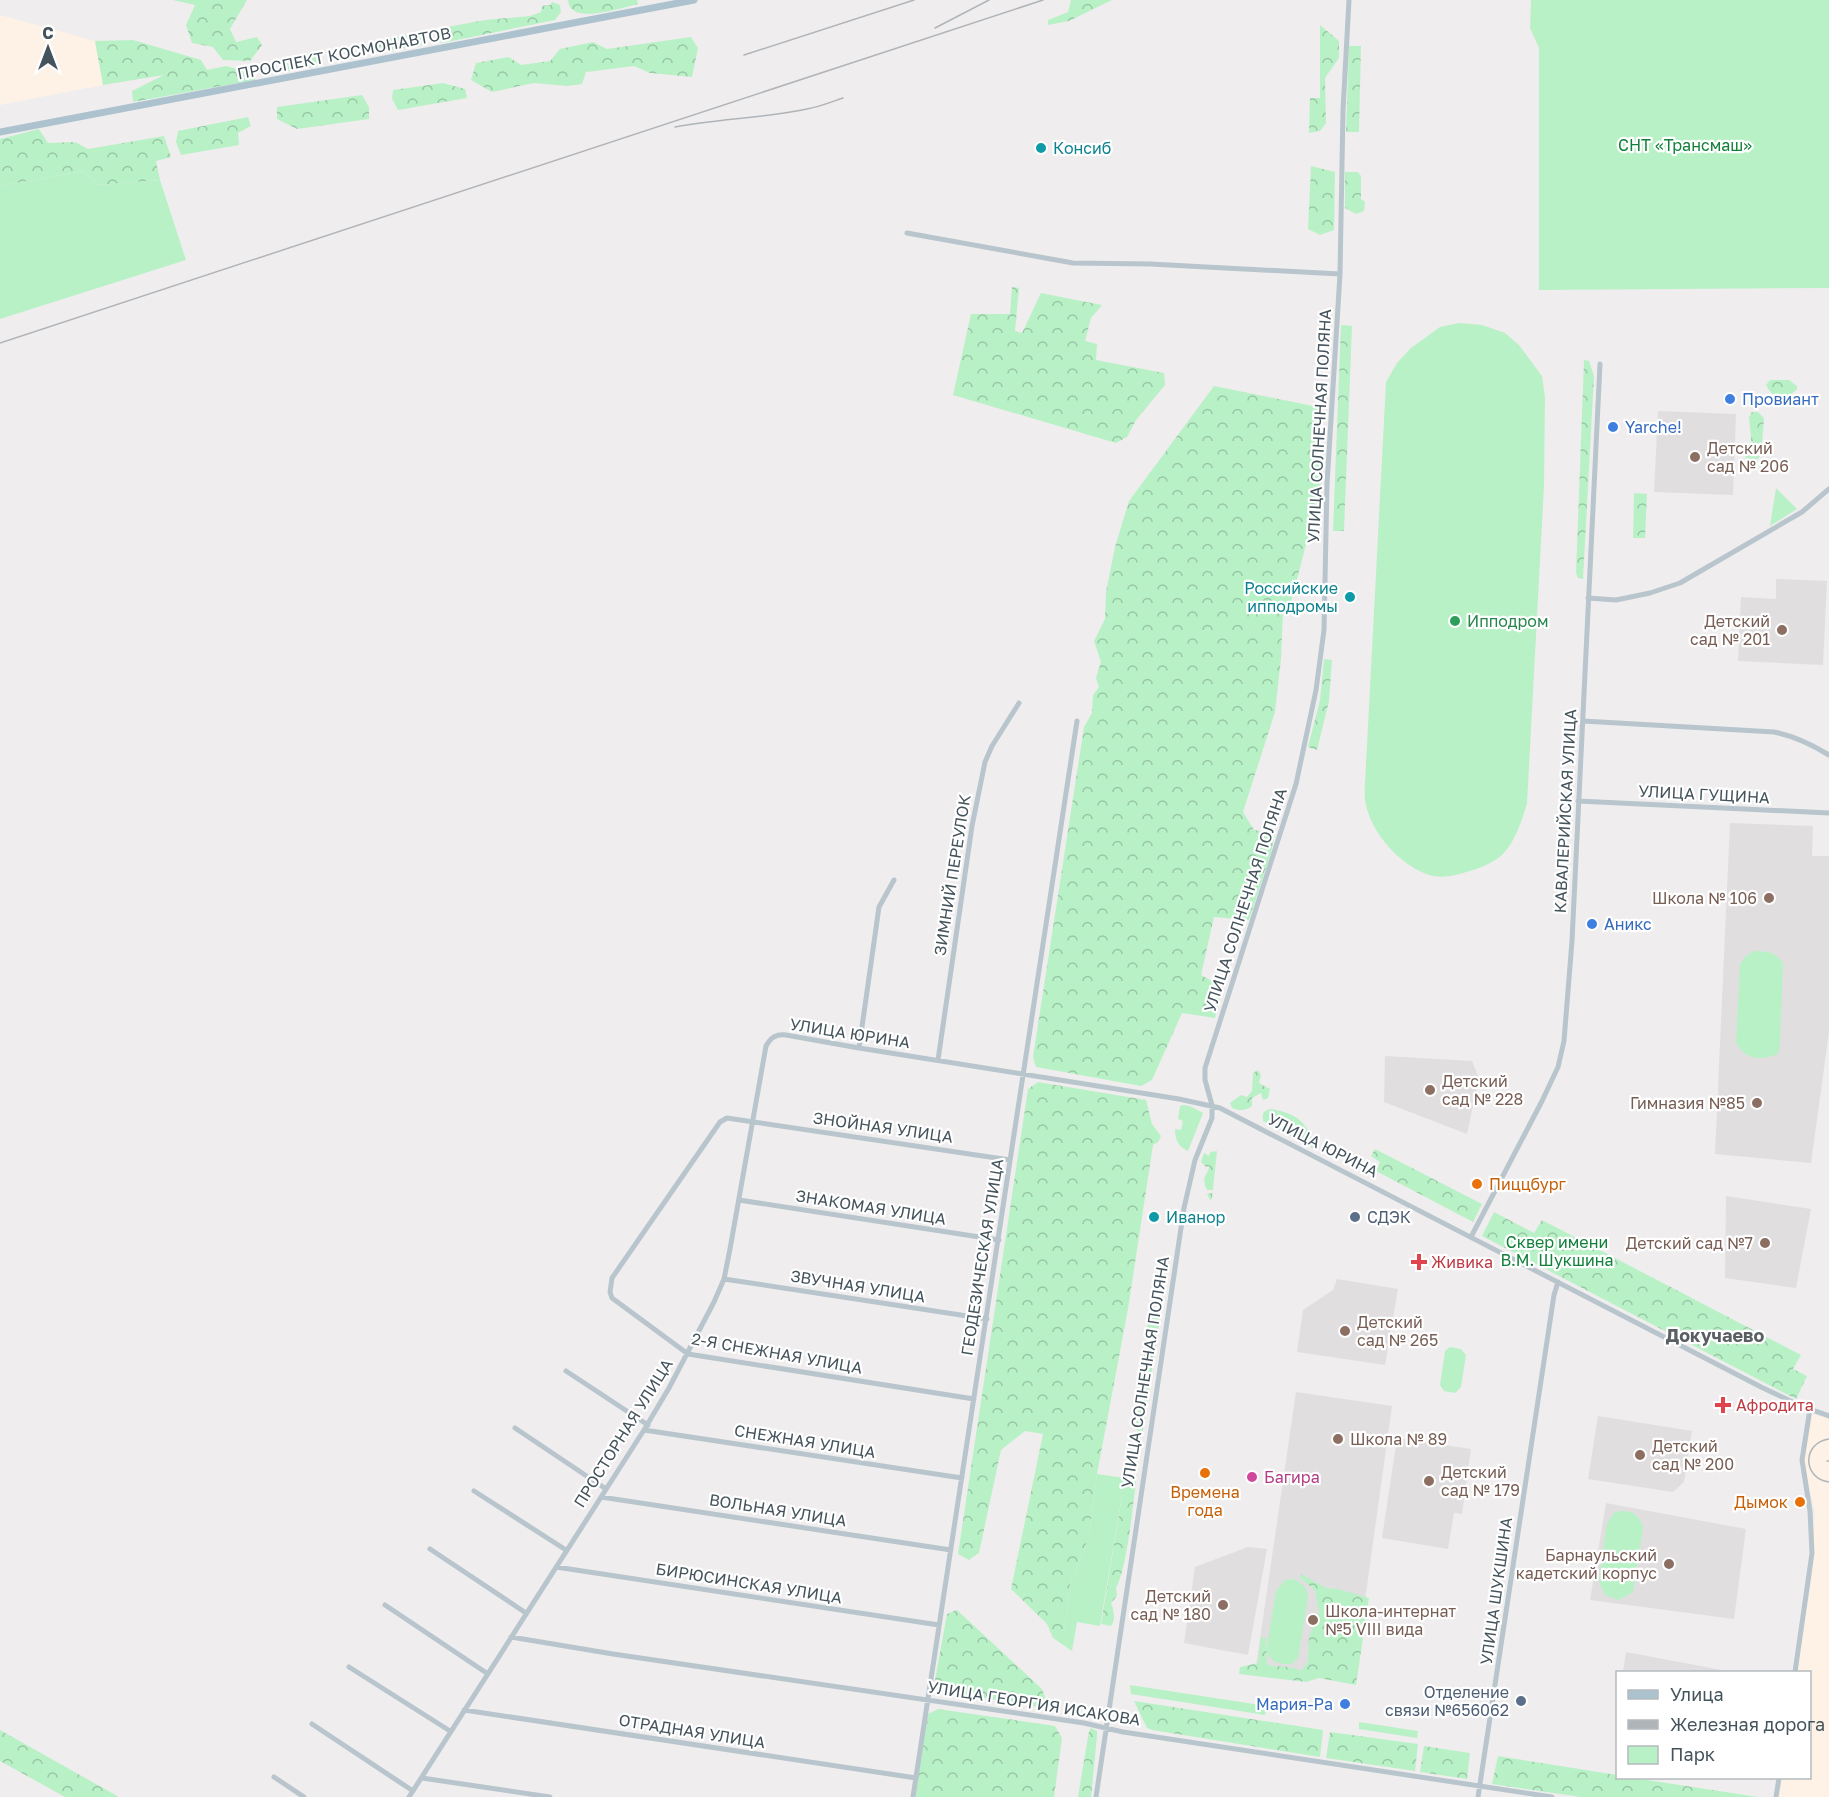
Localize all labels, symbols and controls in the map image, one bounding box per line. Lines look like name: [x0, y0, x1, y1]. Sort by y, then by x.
north arrow: [18, 18, 78, 78]
street label: ПРОСПЕКТ КОСМОНАВТОВ: [236, 22, 452, 84]
text: С: [42, 23, 54, 43]
park label: СНТ «Трансмаш»: [1618, 135, 1752, 155]
place label: Консиб: [1053, 138, 1111, 158]
marker: Консиб: [1034, 141, 1048, 155]
street label: УЛИЦА СОЛНЕЧНАЯ ПОЛЯНА: [1303, 308, 1335, 544]
place label: Провиант: [1742, 389, 1819, 409]
marker: Провиант: [1723, 392, 1737, 406]
place label: Yarche!: [1625, 417, 1682, 437]
marker: Yarche!: [1606, 420, 1620, 434]
place label: Детский сад № 206: [1707, 438, 1789, 476]
marker: Детский сад № 206: [1688, 450, 1702, 464]
place label: Российские ипподромы: [1244, 578, 1338, 616]
marker: Российские ипподромы: [1343, 590, 1357, 604]
place label: Ипподром: [1467, 611, 1548, 631]
place label: Детский сад № 201: [1690, 611, 1770, 649]
marker: Ипподром: [1448, 614, 1462, 628]
marker: Детский сад № 201: [1775, 623, 1789, 637]
street label: КАВАЛЕРИЙСКАЯ УЛИЦА: [1550, 708, 1580, 914]
street label: УЛИЦА ГУЩИНА: [1638, 781, 1771, 807]
street label: УЛИЦА СОЛНЕЧНАЯ ПОЛЯНА: [1199, 785, 1291, 1015]
street label: ЗИМНИЙ ПЕРЕУЛОК: [929, 793, 975, 957]
place label: Школа № 106: [1652, 888, 1757, 908]
marker: Школа № 106: [1762, 891, 1776, 905]
place label: Аникс: [1604, 914, 1652, 934]
marker: Аникс: [1585, 917, 1599, 931]
street label: УЛИЦА ЮРИНА: [788, 1014, 912, 1052]
place label: Детский сад № 228: [1442, 1071, 1523, 1109]
marker: Детский сад № 228: [1423, 1083, 1437, 1097]
place label: Гимназия №85: [1630, 1093, 1745, 1113]
marker: Гимназия №85: [1750, 1096, 1764, 1110]
street label: ЗНОЙНАЯ УЛИЦА: [812, 1107, 954, 1147]
street label: УЛИЦА ЮРИНА: [1264, 1109, 1382, 1182]
street label: ГЕОДЕЗИЧЕСКАЯ УЛИЦА: [957, 1157, 1007, 1357]
place label: Пиццбург: [1489, 1174, 1567, 1194]
marker: Пиццбург: [1470, 1177, 1484, 1191]
street label: ЗНАКОМАЯ УЛИЦА: [794, 1185, 948, 1229]
place label: Иванор: [1166, 1207, 1226, 1227]
place label: СДЭК: [1367, 1207, 1411, 1227]
marker: Иванор: [1147, 1210, 1161, 1224]
marker: СДЭК: [1348, 1210, 1362, 1224]
park label: Сквер имени В.М. Шукшина: [1500, 1232, 1614, 1270]
place label: Детский сад №7: [1626, 1233, 1753, 1253]
marker: Детский сад №7: [1758, 1236, 1772, 1250]
place label: Живика: [1431, 1252, 1493, 1272]
street label: УЛИЦА СОЛНЕЧНАЯ ПОЛЯНА: [1117, 1254, 1173, 1489]
marker: Живика: [1412, 1255, 1426, 1269]
street label: ЗВУЧНАЯ УЛИЦА: [789, 1265, 927, 1307]
place label: Детский сад № 265: [1357, 1312, 1438, 1350]
marker: Детский сад № 265: [1338, 1324, 1352, 1338]
district label: Докучаево: [1666, 1324, 1764, 1346]
street label: 2-Я СНЕЖНАЯ УЛИЦА: [690, 1328, 864, 1378]
street label: ПРОСТОРНАЯ УЛИЦА: [569, 1355, 677, 1511]
place label: Афродита: [1736, 1395, 1814, 1415]
marker: Афродита: [1714, 1396, 1732, 1414]
street label: СНЕЖНАЯ УЛИЦА: [733, 1420, 877, 1462]
place label: Школа № 89: [1350, 1429, 1447, 1449]
marker: Школа № 89: [1331, 1432, 1345, 1446]
place label: Детский сад № 200: [1652, 1436, 1734, 1474]
marker: Детский сад № 200: [1633, 1448, 1647, 1462]
place label: Детский сад № 179: [1441, 1462, 1520, 1500]
marker: Времена года: [1198, 1466, 1212, 1480]
place label: Багира: [1264, 1467, 1320, 1487]
marker: Багира: [1245, 1470, 1259, 1484]
marker: Детский сад № 179: [1422, 1474, 1436, 1488]
place label: Времена года: [1170, 1482, 1240, 1520]
street label: ВОЛЬНАЯ УЛИЦА: [708, 1489, 848, 1531]
place label: Дымок: [1734, 1492, 1788, 1512]
marker: Дымок: [1793, 1495, 1807, 1509]
street label: УЛИЦА ШУКШИНА: [1476, 1516, 1516, 1666]
place label: Барнаульский кадетский корпус: [1516, 1545, 1657, 1583]
marker: Барнаульский кадетский корпус: [1662, 1557, 1676, 1571]
street label: БИРЮСИНСКАЯ УЛИЦА: [654, 1558, 844, 1608]
place label: Детский сад № 180: [1131, 1586, 1211, 1624]
marker: Детский сад № 180: [1216, 1598, 1230, 1612]
place label: Школа-интернат №5 VIII вида: [1325, 1601, 1456, 1639]
marker: Школа-интернат №5 VIII вида: [1306, 1613, 1320, 1627]
legend: [1616, 1671, 1811, 1779]
street label: УЛИЦА ГЕОРГИЯ ИСАКОВА: [926, 1676, 1142, 1730]
place label: Отделение связи №656062: [1385, 1682, 1509, 1720]
text: Улица: [1670, 1683, 1724, 1705]
place label: Мария-Ра: [1256, 1694, 1333, 1714]
marker: Отделение связи №656062: [1514, 1694, 1528, 1708]
marker: Мария-Ра: [1338, 1697, 1352, 1711]
street label: ОТРАДНАЯ УЛИЦА: [617, 1710, 767, 1753]
text: Железная дорога: [1670, 1713, 1825, 1735]
text: Парк: [1670, 1743, 1715, 1765]

